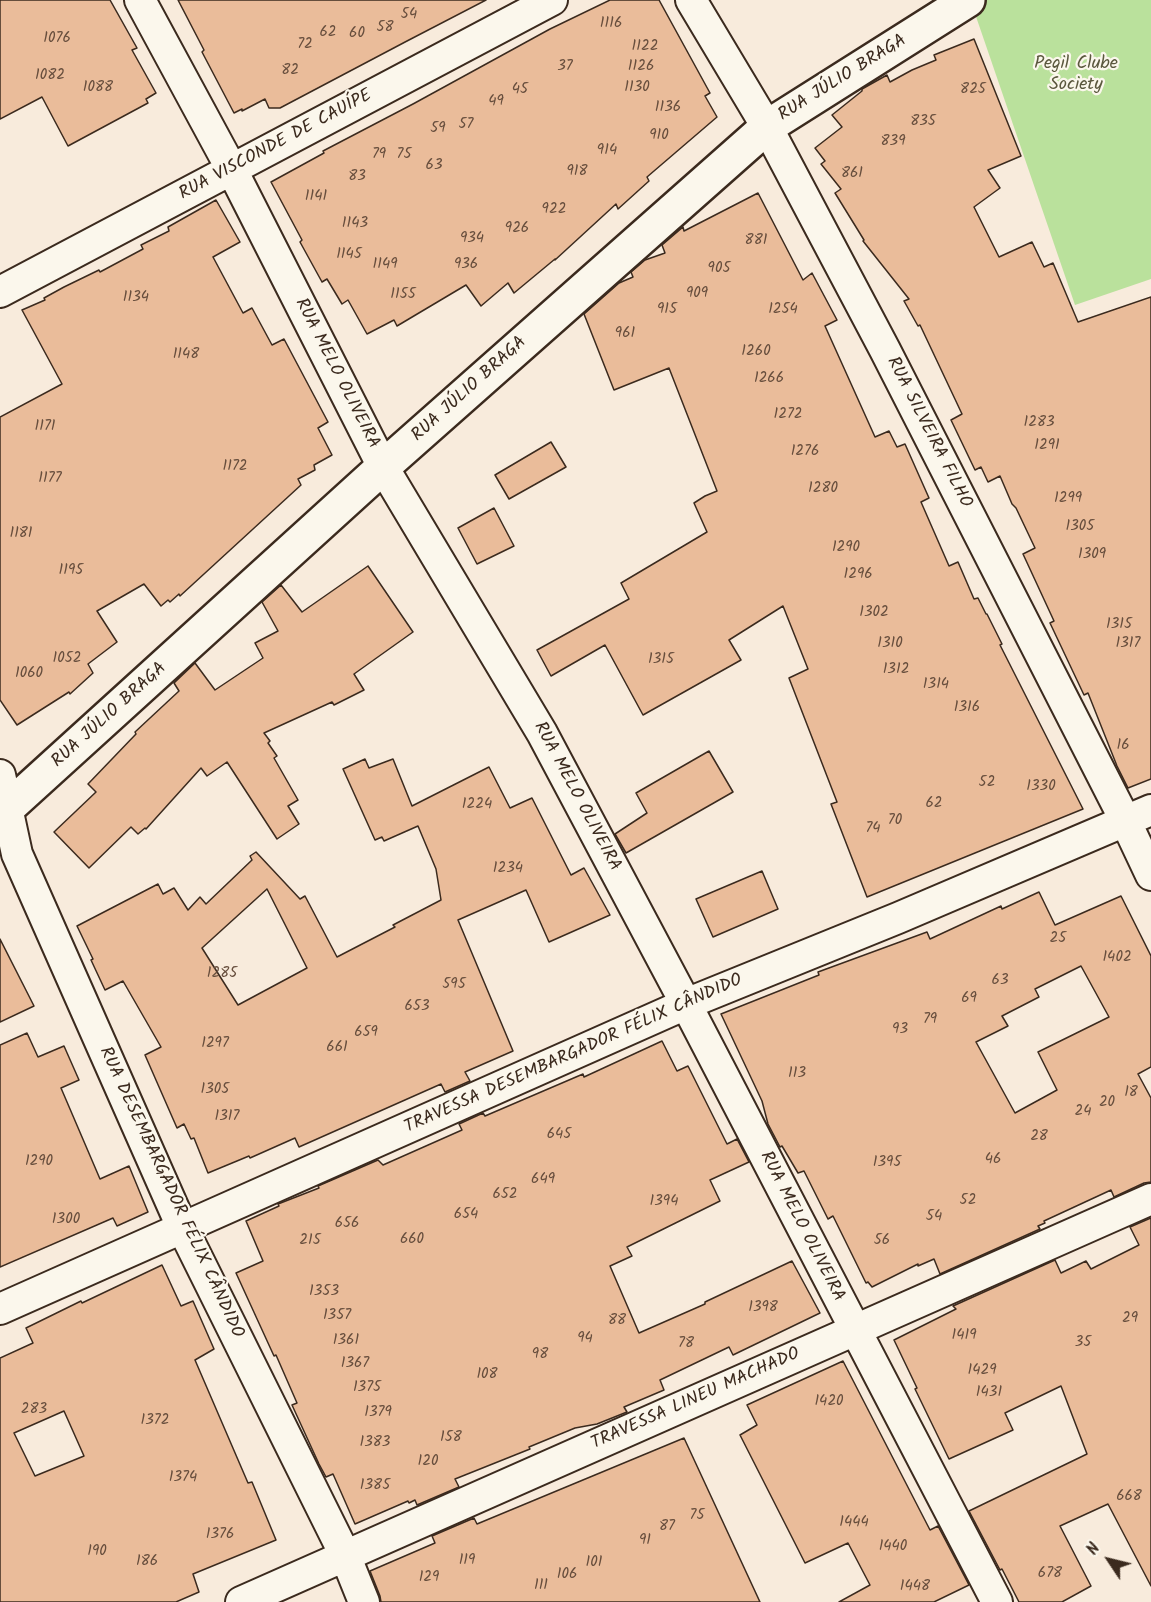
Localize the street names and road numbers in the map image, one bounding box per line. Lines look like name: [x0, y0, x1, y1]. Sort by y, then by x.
street label: RUA JÚLIO BRAGA: [775, 31, 911, 127]
street label: RUA VISCONDE DE CAUÍPE: [176, 86, 376, 206]
street label: RUA MELO OLIVEIRA: [289, 295, 383, 453]
street label: RUA JÚLIO BRAGA: [408, 333, 532, 447]
street label: RUA SILVEIRA FILHO: [881, 354, 975, 512]
street label: RUA JÚLIO BRAGA: [48, 659, 172, 773]
street label: RUA MELO OLIVEIRA: [528, 719, 624, 875]
street label: TRAVESSA DESEMBARGADOR FÉLIX CÂNDIDO: [402, 970, 746, 1140]
street label: RUA DESEMBARGADOR FÉLIX CÂNDIDO: [93, 1044, 247, 1342]
street label: RUA MELO OLIVEIRA: [754, 1148, 848, 1306]
street label: TRAVESSA LINEU MACHADO: [588, 1344, 804, 1456]

